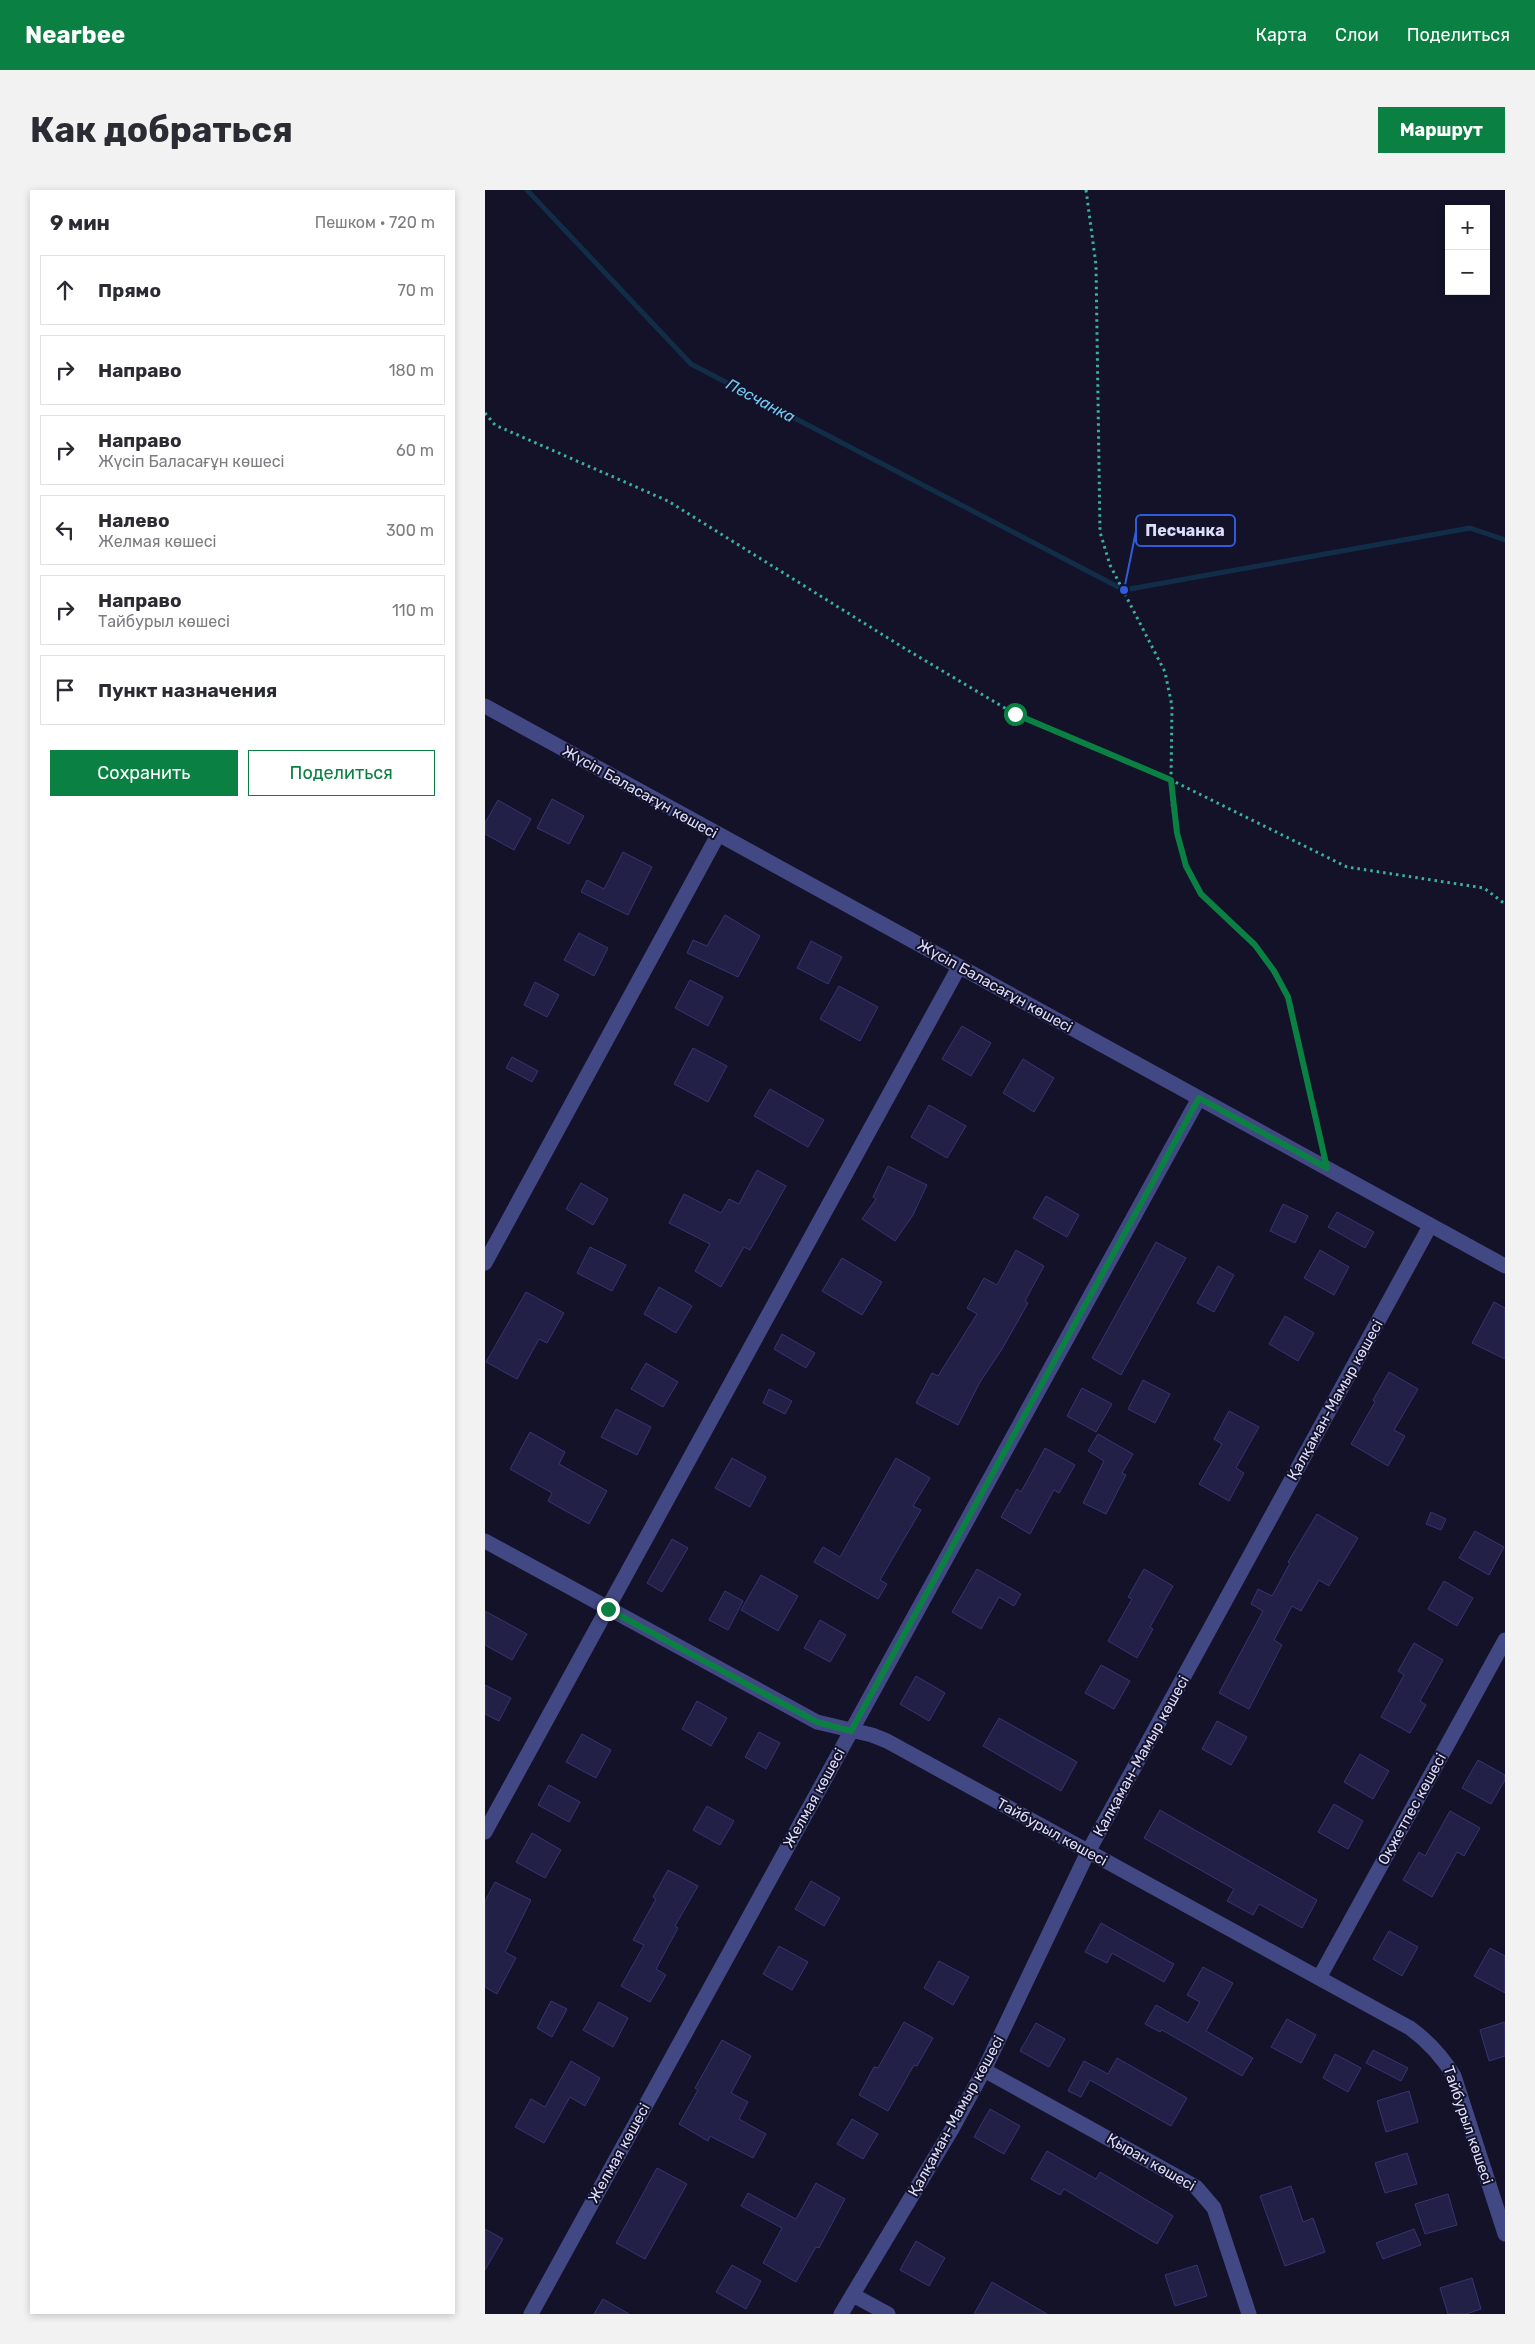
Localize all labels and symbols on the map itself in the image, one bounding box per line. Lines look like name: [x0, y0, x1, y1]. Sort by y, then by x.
water label: Песчанка: [723, 374, 798, 426]
callout: Песчанка: [1136, 515, 1235, 546]
text: Песчанка: [1145, 521, 1225, 540]
route start: [1004, 703, 1027, 726]
street label: Жүсіп Баласағұн көшесі: [559, 742, 721, 842]
street label: Жүсіп Баласағұн көшесі: [914, 936, 1076, 1036]
street label: Қалқаман-Мамыр көшесі: [1283, 1317, 1387, 1483]
route end: [597, 1598, 620, 1621]
street label: Қалқаман-Мамыр көшесі: [1089, 1673, 1193, 1839]
street label: Желмая көшесі: [779, 1745, 849, 1851]
street label: Оқжетпес көшесі: [1374, 1750, 1450, 1868]
street label: Тайбурыл көшесі: [994, 1794, 1110, 1870]
street label: Қалқаман-Мамыр көшесі: [904, 2033, 1008, 2199]
street label: Тайбурыл көшесі: [1439, 2064, 1497, 2186]
street label: Желмая көшесі: [584, 2100, 654, 2206]
street label: Қыран көшесі: [1103, 2129, 1199, 2195]

